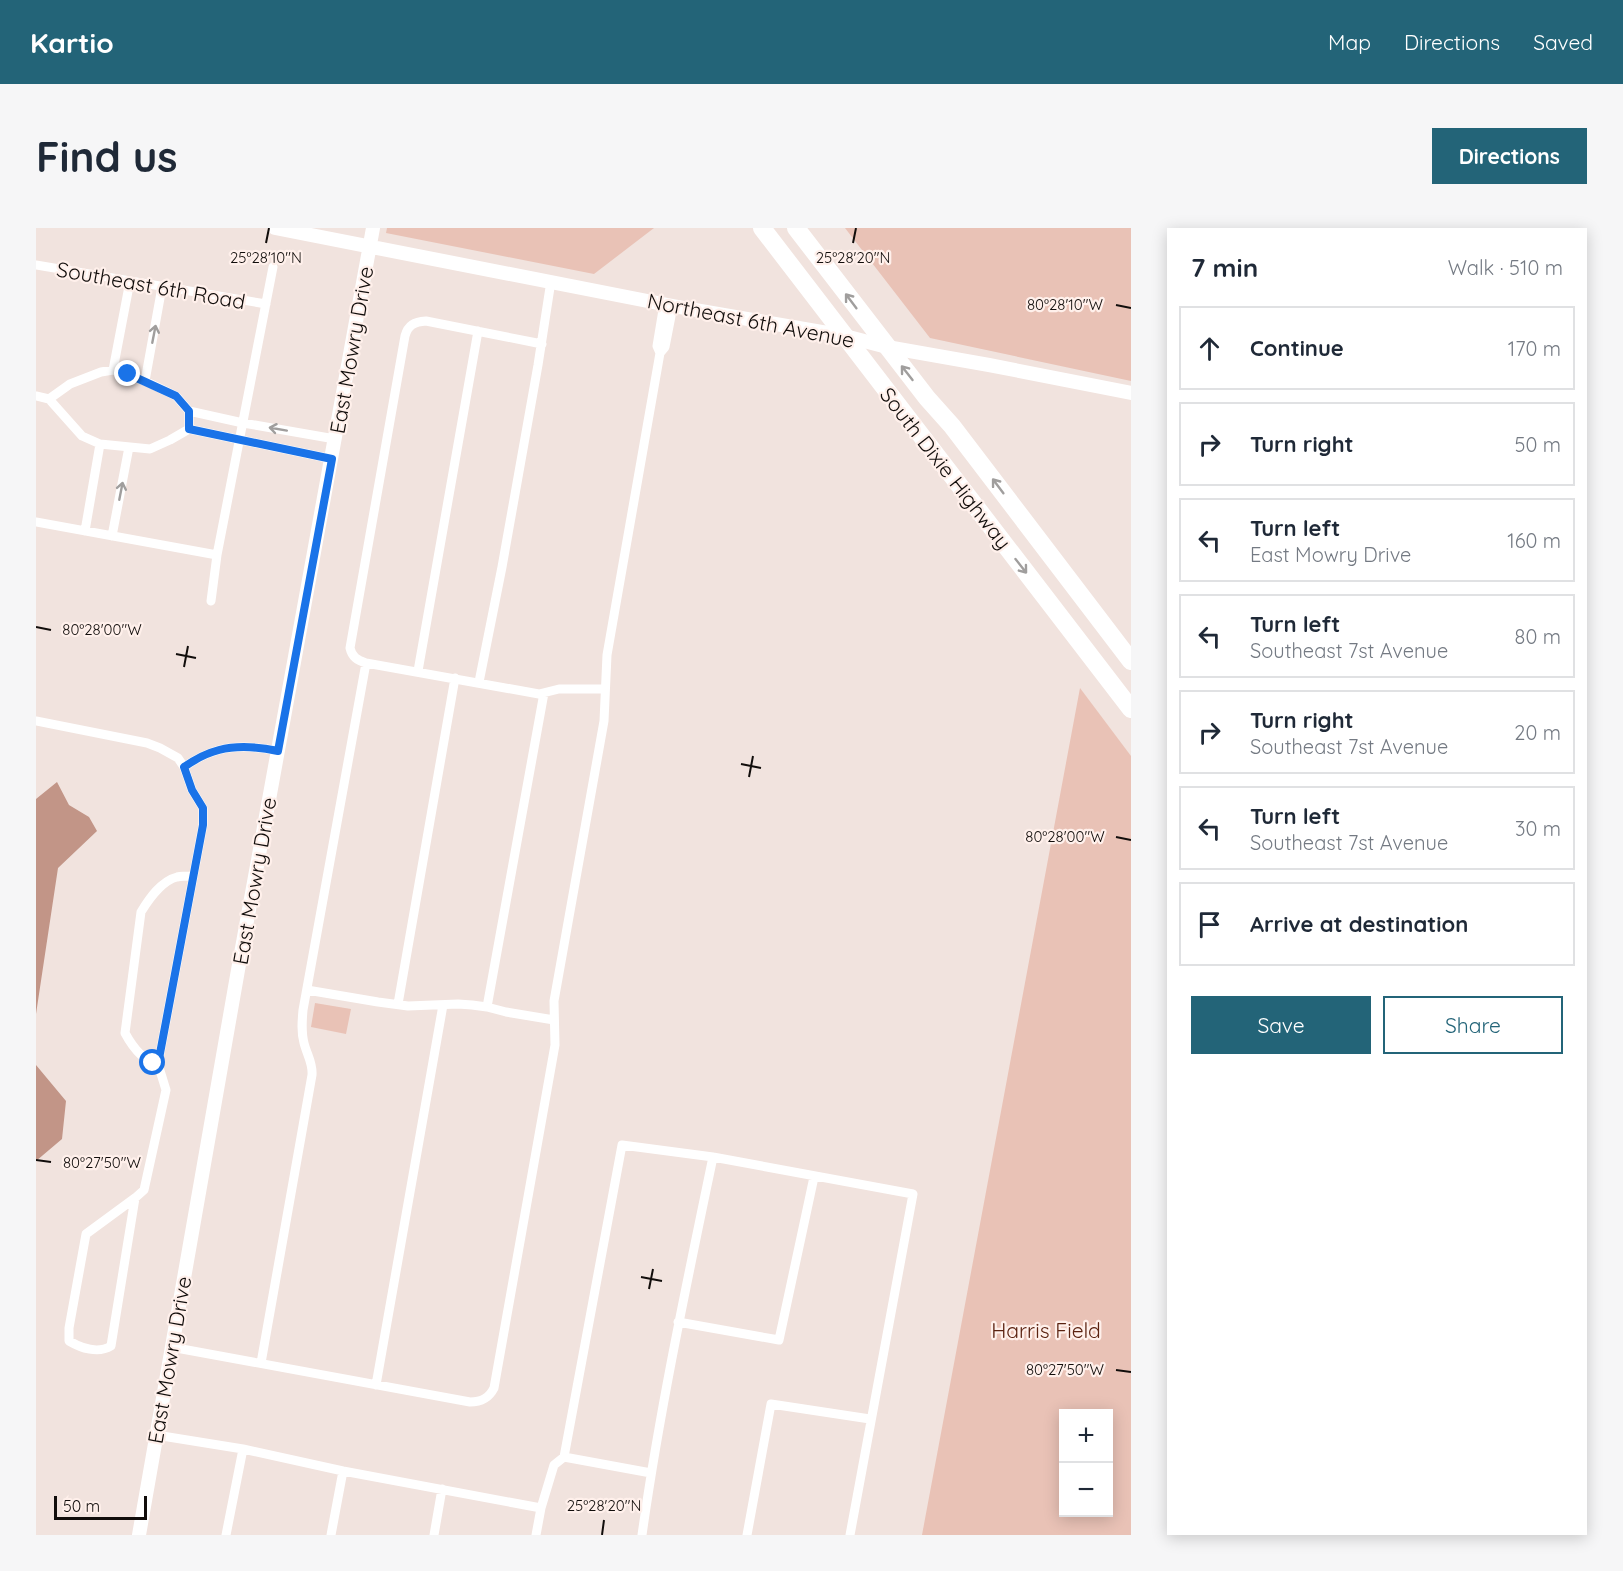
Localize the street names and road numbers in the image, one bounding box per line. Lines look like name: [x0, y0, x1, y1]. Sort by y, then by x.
street label: Southeast 6th Road: [55, 256, 247, 314]
street label: East Mowry Drive: [323, 264, 379, 436]
street label: Northeast 6th Avenue: [645, 287, 857, 353]
street label: South Dixie Highway: [875, 382, 1017, 554]
street label: East Mowry Drive: [226, 795, 282, 967]
street label: East Mowry Drive: [141, 1274, 197, 1446]

